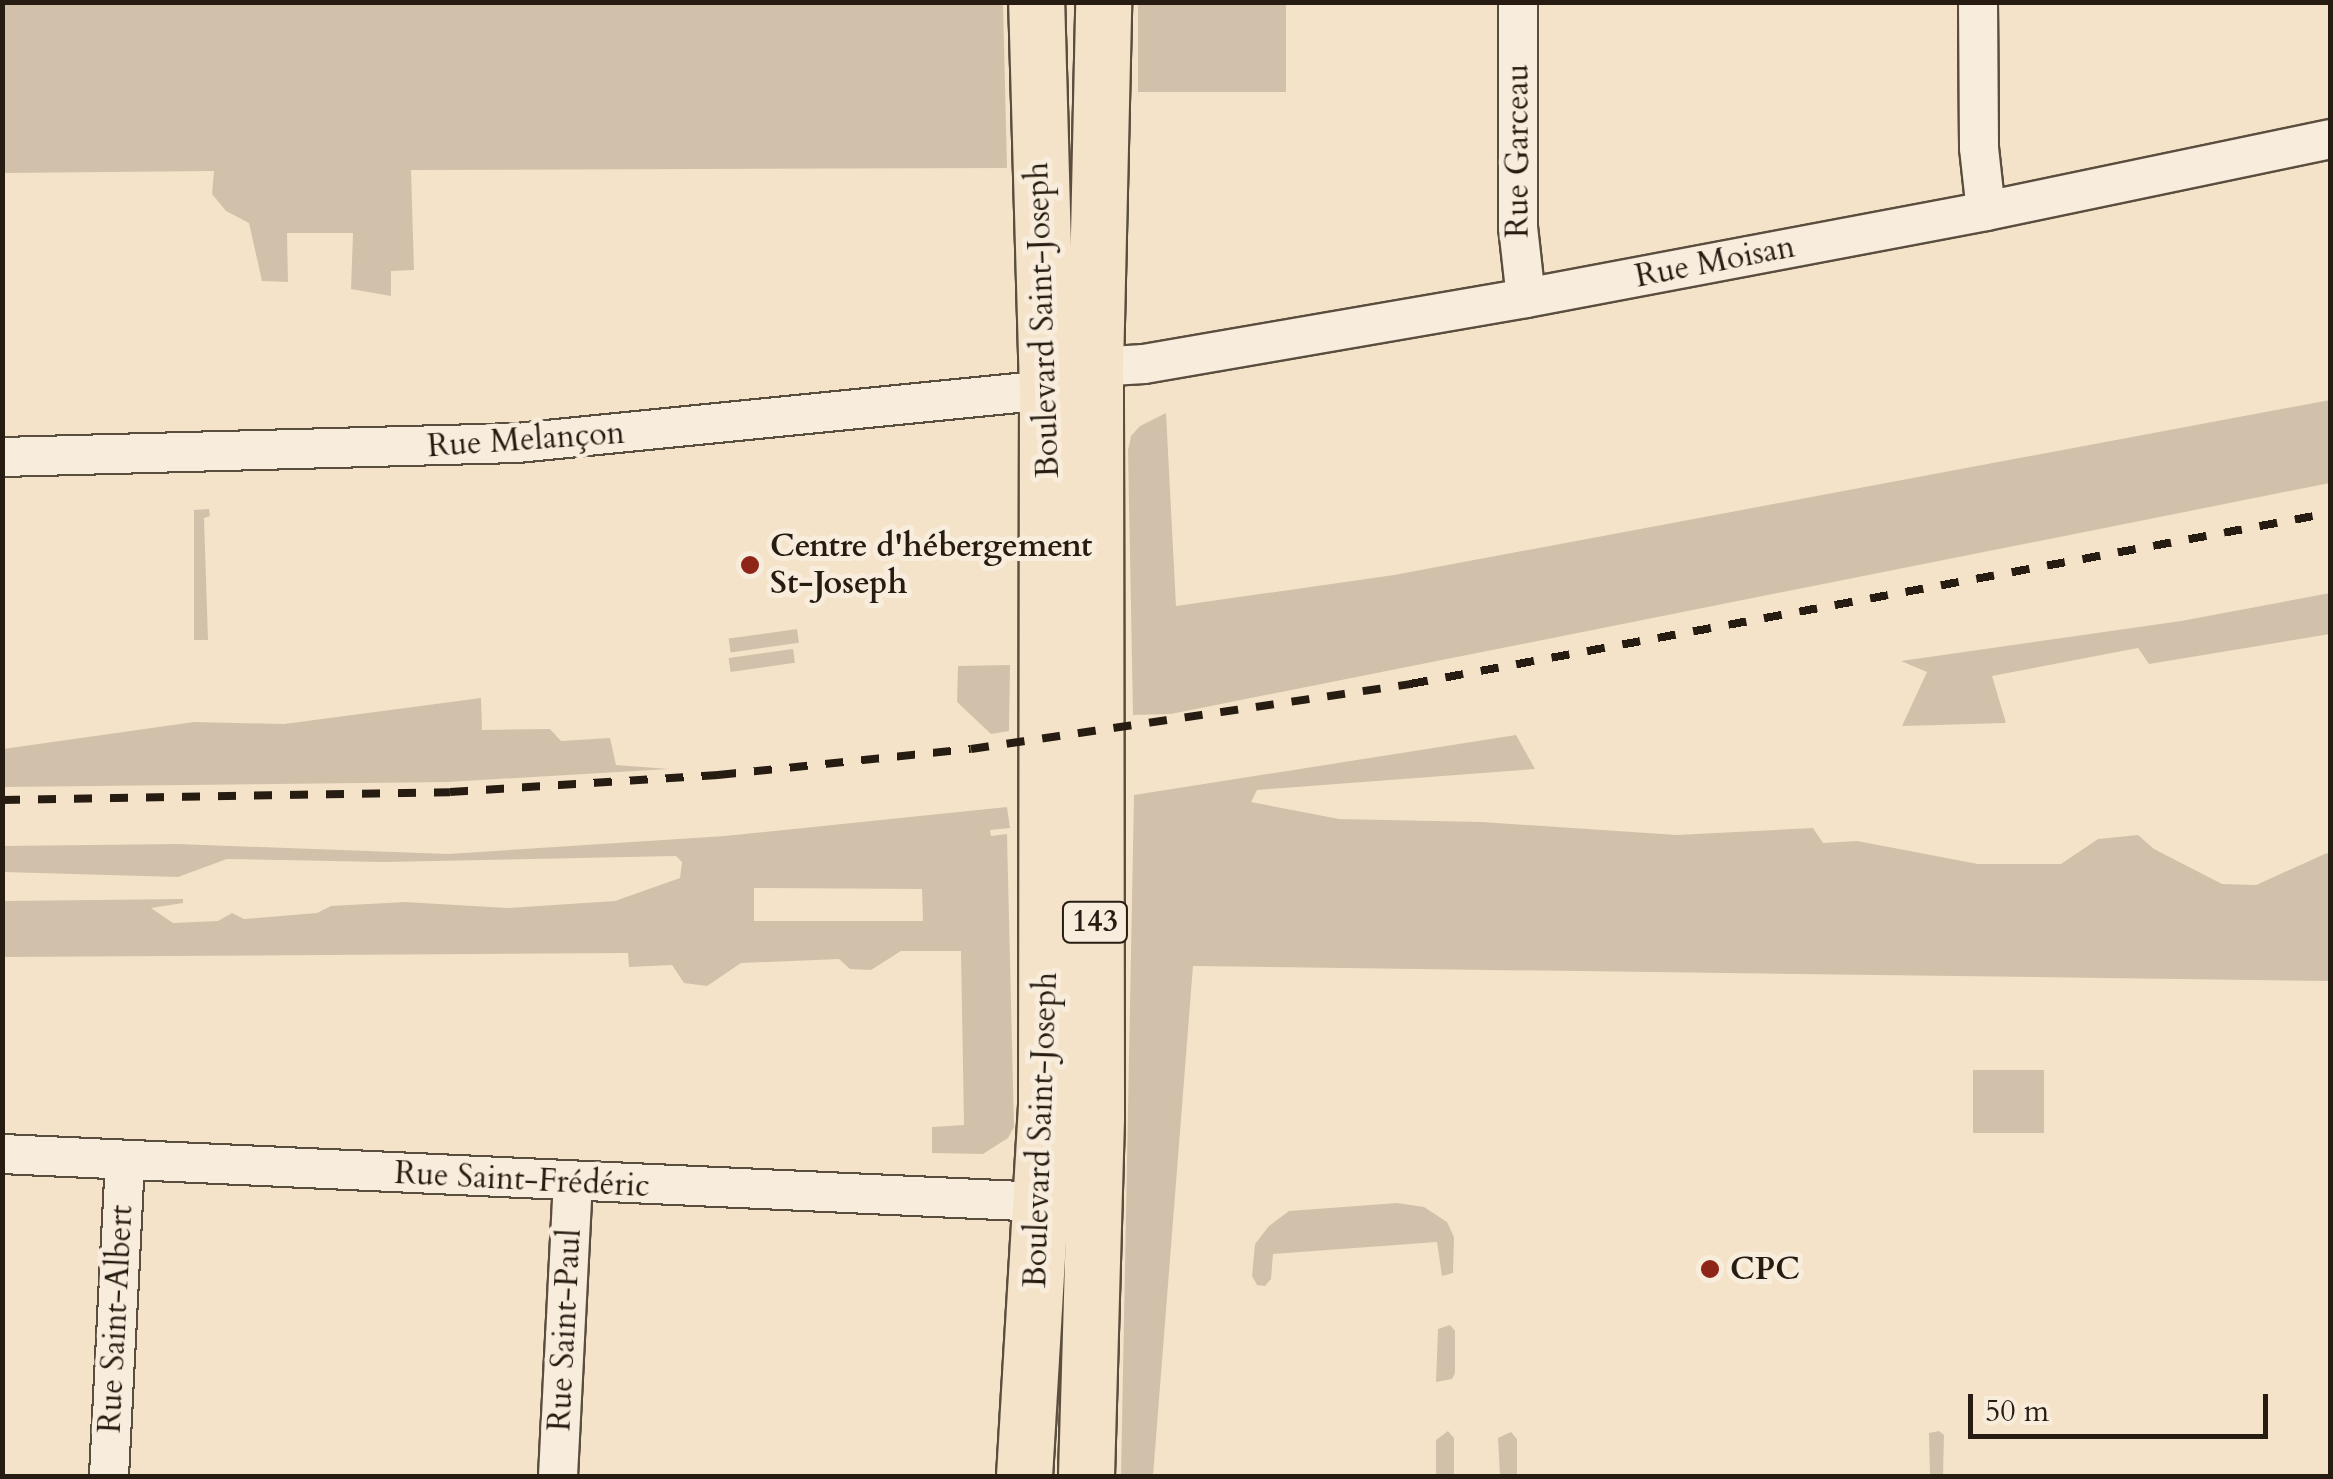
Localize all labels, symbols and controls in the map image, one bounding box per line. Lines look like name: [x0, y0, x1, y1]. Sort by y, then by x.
street label: Rue Garceau: [1499, 64, 1537, 238]
street label: Boulevard Saint-Joseph: [1018, 161, 1068, 479]
street label: Rue Moisan: [1632, 228, 1798, 296]
street label: Rue Melançon: [426, 414, 626, 466]
place label: Centre d'hébergement St-Joseph: [770, 528, 1092, 603]
marker: Centre d'hébergement St-Joseph: [739, 554, 761, 576]
road number: 143: [1060, 897, 1130, 947]
street label: Boulevard Saint-Joseph: [1016, 971, 1066, 1289]
street label: Rue Saint-Frédéric: [393, 1154, 651, 1206]
street label: Rue Saint-Albert: [91, 1204, 141, 1434]
street label: Rue Saint-Paul: [541, 1228, 589, 1432]
place label: CPC: [1730, 1250, 1800, 1288]
marker: CPC: [1699, 1258, 1721, 1280]
scale bar: [1973, 1374, 2273, 1436]
text: 50 m: [1985, 1391, 2049, 1432]

